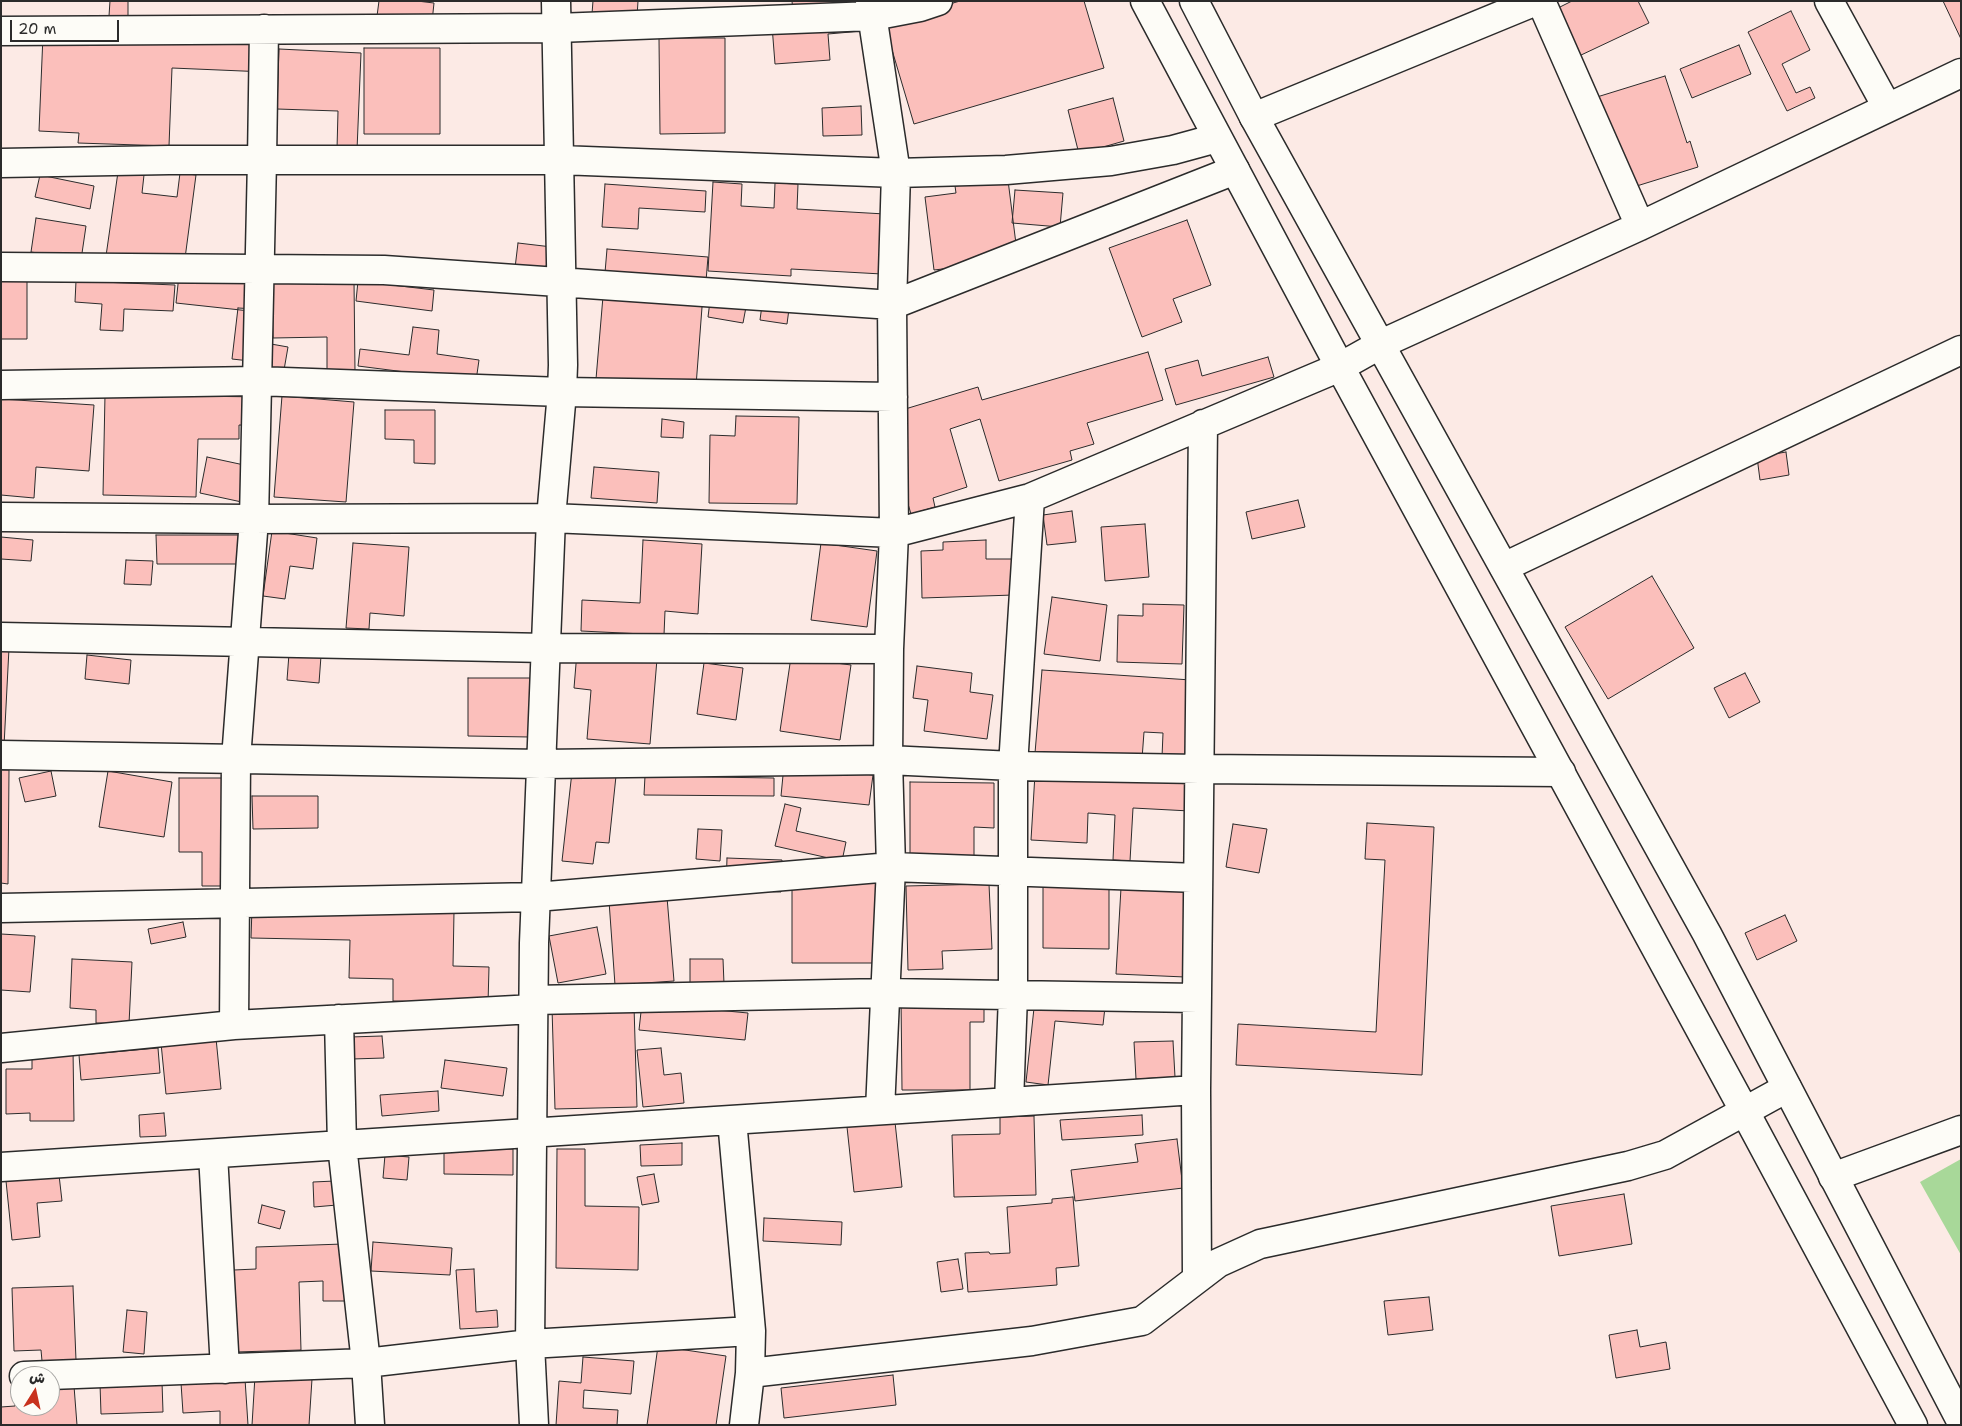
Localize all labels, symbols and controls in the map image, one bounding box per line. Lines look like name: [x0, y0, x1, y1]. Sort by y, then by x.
scale bar: [12, 10, 121, 42]
text: 20 m: [18, 19, 57, 39]
north arrow: [10, 1366, 60, 1416]
text: ش: [28, 1367, 47, 1387]

